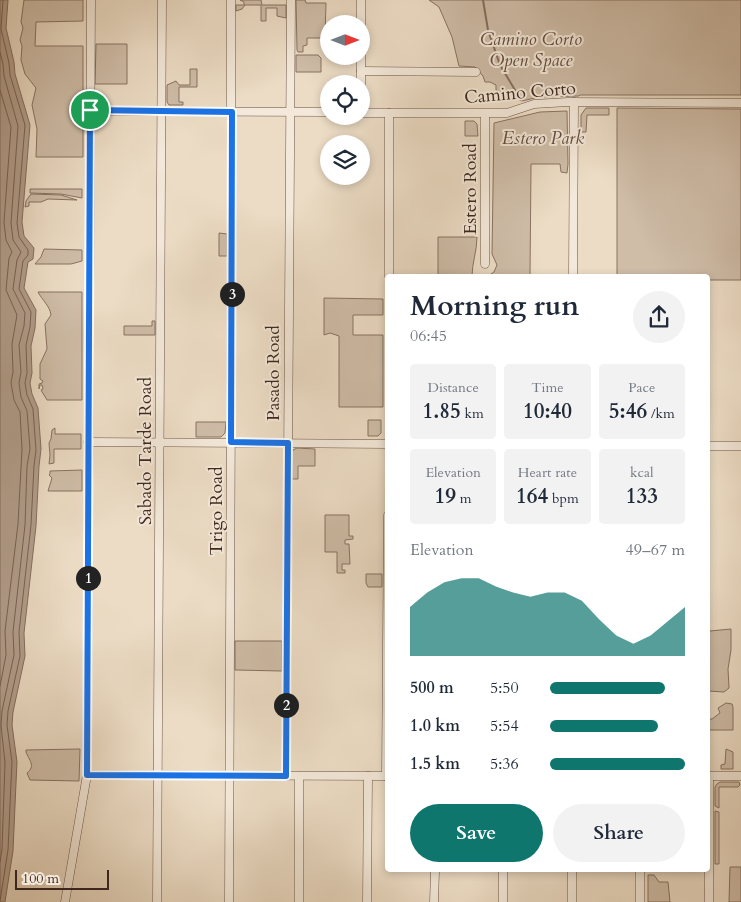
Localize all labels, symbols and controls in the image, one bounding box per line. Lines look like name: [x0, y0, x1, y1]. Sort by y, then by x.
north arrow: [320, 15, 370, 65]
map controls: [320, 15, 370, 185]
park label: Camino Corto Open Space: [480, 27, 582, 73]
button: locate: [320, 75, 370, 125]
street label: Camino Corto: [463, 76, 577, 110]
pin: [69, 89, 111, 131]
icon: arrive: [76, 96, 104, 124]
park label: Estero Park: [502, 126, 584, 151]
button: layers: [320, 135, 370, 185]
street label: Estero Road: [458, 143, 483, 235]
pin: 3: [220, 282, 244, 306]
text: 3: [229, 285, 236, 304]
text: Morning run: [410, 287, 579, 325]
button: share: [633, 291, 685, 343]
street label: Pasado Road: [261, 325, 286, 421]
text: 06:45: [410, 325, 447, 347]
street label: Sabado Tarde Road: [133, 377, 158, 525]
text: Distance: [428, 378, 479, 397]
text: Time: [531, 378, 564, 397]
text: Pace: [628, 378, 655, 397]
text: 1.85: [422, 397, 461, 426]
text: 10:40: [523, 397, 572, 426]
text: 5:46: [609, 397, 647, 426]
text: km: [461, 404, 484, 423]
text: /km: [647, 404, 675, 423]
text: Elevation: [425, 463, 481, 482]
text: Heart rate: [518, 463, 577, 482]
text: kcal: [630, 463, 654, 482]
street label: Trigo Road: [204, 466, 229, 556]
text: 19: [435, 482, 456, 511]
text: 164: [516, 482, 548, 511]
text: 133: [626, 482, 658, 511]
text: m: [456, 489, 472, 508]
text: bpm: [548, 489, 579, 508]
text: Elevation: [410, 539, 474, 561]
text: 49–67 m: [626, 539, 685, 561]
pin: 1: [76, 566, 100, 590]
text: 1: [85, 569, 92, 588]
text: 500 m: [410, 677, 454, 699]
text: 5:50: [490, 677, 519, 699]
pin: 2: [274, 692, 298, 718]
text: 2: [283, 696, 290, 715]
text: 1.0 km: [410, 715, 460, 737]
text: 5:54: [490, 715, 519, 737]
text: 1.5 km: [410, 753, 460, 775]
text: 5:36: [490, 753, 519, 775]
button: Save: [410, 804, 543, 862]
button: Share: [553, 804, 685, 862]
scale bar: [15, 867, 109, 890]
text: 100 m: [22, 869, 59, 888]

